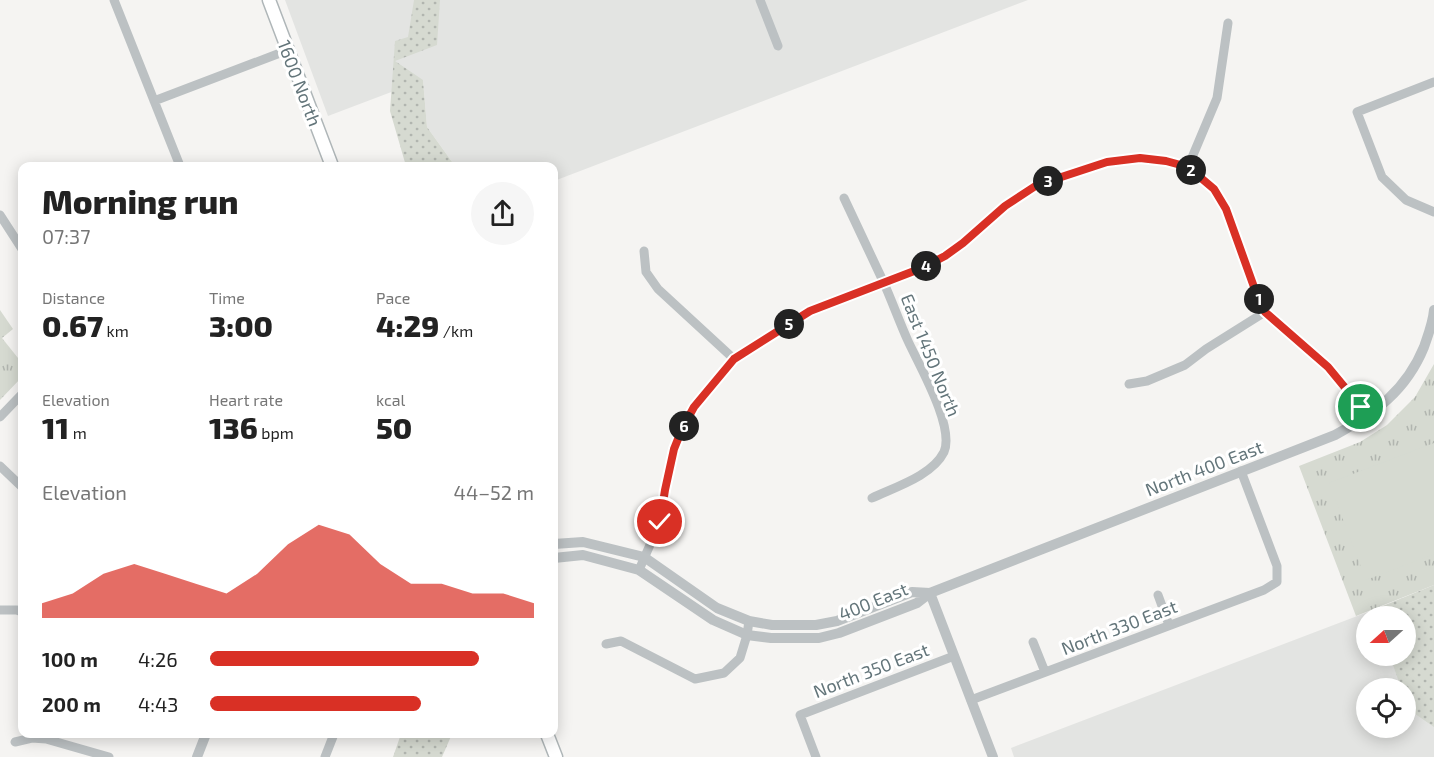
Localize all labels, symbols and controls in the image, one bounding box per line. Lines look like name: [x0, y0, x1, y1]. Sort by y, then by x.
street label: 1600 North: [273, 37, 327, 129]
pin: 2: [1176, 155, 1206, 185]
text: 2: [1186, 160, 1196, 179]
pin: 3: [1033, 166, 1063, 196]
text: 3: [1043, 171, 1053, 190]
text: Morning run: [42, 181, 239, 221]
button: share: [471, 182, 534, 245]
text: 07:37: [42, 224, 90, 248]
pin: 4: [911, 251, 941, 281]
text: 4: [921, 256, 931, 275]
pin: 1: [1244, 284, 1274, 314]
text: Distance: [42, 288, 105, 307]
text: Time: [209, 288, 245, 307]
text: Pace: [376, 288, 410, 307]
text: 1: [1256, 289, 1262, 308]
street label: East 1450 North: [896, 291, 966, 419]
text: 0.67: [42, 307, 103, 343]
text: 3:00: [209, 307, 273, 343]
text: 4:29: [376, 307, 439, 343]
pin: 5: [774, 309, 804, 339]
text: 5: [785, 314, 793, 333]
text: km: [103, 321, 129, 340]
text: /km: [439, 321, 473, 340]
pin: [1335, 381, 1386, 432]
text: Elevation: [42, 390, 110, 409]
text: Heart rate: [209, 390, 283, 409]
text: kcal: [376, 390, 405, 409]
icon: arrive: [1344, 390, 1377, 423]
text: 11: [42, 409, 69, 445]
text: 136: [209, 409, 258, 445]
text: 50: [376, 409, 412, 445]
pin: 6: [669, 411, 699, 441]
text: 6: [679, 416, 689, 435]
text: m: [69, 423, 87, 442]
text: bpm: [258, 423, 294, 442]
street label: North 400 East: [1142, 435, 1266, 501]
text: Elevation: [42, 480, 127, 504]
text: 44–52 m: [454, 480, 534, 504]
pin: [634, 496, 685, 547]
icon: check: [643, 505, 676, 538]
street label: 400 East: [835, 577, 911, 625]
street label: North 330 East: [1058, 595, 1180, 659]
north arrow: [1356, 606, 1416, 666]
map controls: [1356, 606, 1416, 738]
street label: North 350 East: [810, 638, 932, 702]
text: 100 m: [42, 647, 98, 671]
text: 4:26: [138, 647, 178, 671]
button: locate: [1356, 678, 1416, 738]
text: 200 m: [42, 692, 101, 716]
text: 4:43: [138, 692, 178, 716]

